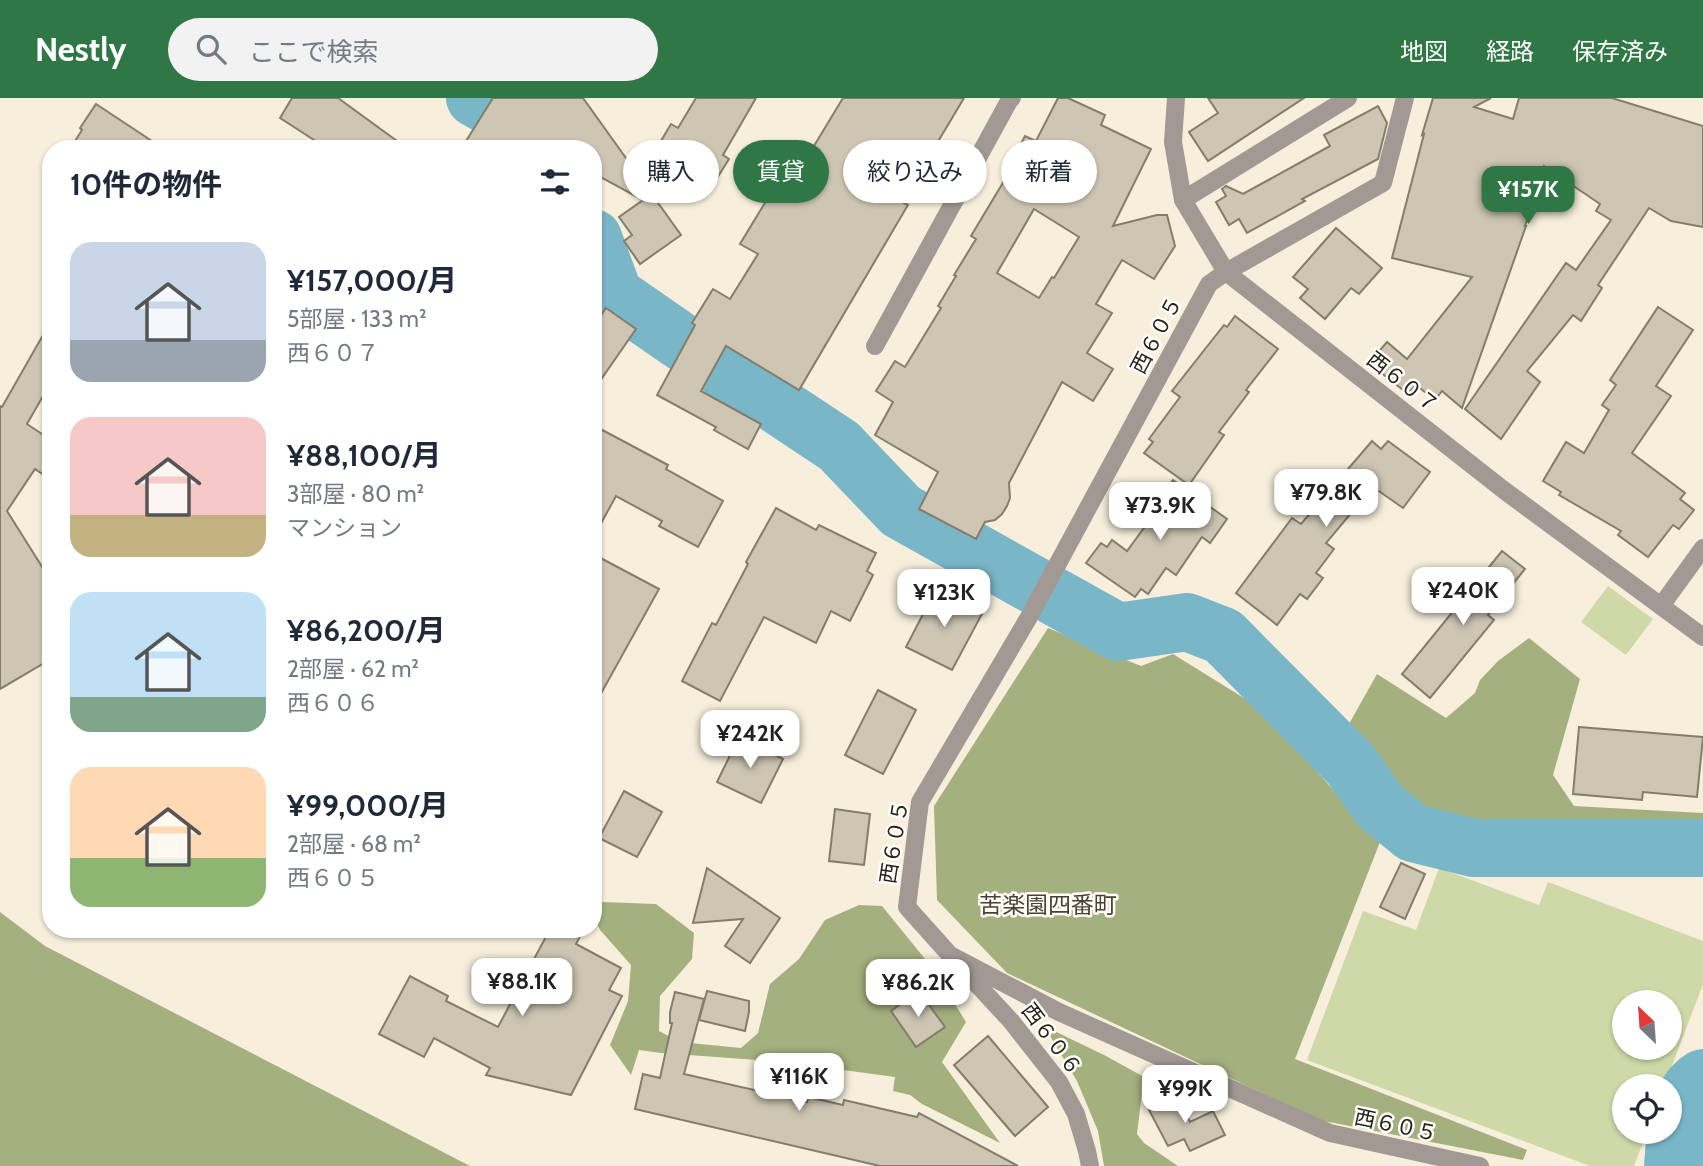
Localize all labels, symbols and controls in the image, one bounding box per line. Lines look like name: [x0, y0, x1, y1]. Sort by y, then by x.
search box: [168, 18, 658, 81]
text: Nestly: [35, 29, 126, 69]
icon: search: [192, 30, 230, 68]
text: ここで検索: [248, 36, 378, 68]
text: 地図: [1400, 37, 1448, 66]
text: 経路: [1486, 37, 1534, 66]
text: 保存済み: [1572, 37, 1668, 66]
chip: 購入: [623, 140, 719, 203]
chip: 賃貸: [733, 140, 829, 203]
chip: 絞り込み: [843, 140, 987, 203]
chip: 新着: [1001, 140, 1097, 203]
icon: filters: [536, 163, 574, 201]
text: 10件の物件: [70, 166, 222, 203]
pin: ¥157K: [1479, 166, 1577, 226]
text: ¥157K: [1498, 175, 1558, 203]
text: ¥157,000/月: [287, 262, 457, 299]
icon: home: [126, 270, 210, 354]
street label: 西６０５: [1125, 292, 1187, 378]
text: 5部屋 · 133 m²: [287, 305, 427, 333]
text: 西６０７: [287, 339, 379, 367]
street label: 西６０７: [1362, 346, 1444, 418]
text: ¥88,100/月: [287, 437, 442, 474]
icon: home: [126, 445, 210, 529]
pin: ¥79.8K: [1269, 470, 1383, 529]
text: ¥79.8K: [1290, 478, 1362, 506]
text: 3部屋 · 80 m²: [287, 480, 424, 508]
pin: ¥73.9K: [1103, 482, 1217, 542]
text: ¥73.9K: [1125, 491, 1195, 519]
text: マンション: [287, 514, 402, 542]
pin: ¥240K: [1414, 568, 1512, 627]
pin: ¥123K: [895, 570, 993, 629]
text: ¥240K: [1427, 576, 1499, 604]
text: ¥123K: [913, 578, 975, 606]
text: ¥86,200/月: [287, 612, 446, 649]
icon: home: [126, 620, 210, 704]
text: 2部屋 · 62 m²: [287, 655, 419, 683]
text: 西６０６: [287, 689, 379, 717]
pin: ¥242K: [701, 710, 799, 770]
text: ¥242K: [717, 719, 783, 747]
text: ¥99,000/月: [287, 787, 449, 824]
icon: home: [126, 795, 210, 879]
street label: 西６０５: [875, 799, 913, 885]
text: 2部屋 · 68 m²: [287, 830, 421, 858]
text: 西６０５: [287, 864, 379, 892]
district label: 苦楽園四番町: [979, 891, 1117, 919]
pin: ¥88.1K: [465, 958, 579, 1018]
pin: ¥86.2K: [861, 960, 975, 1019]
text: ¥88.1K: [487, 967, 557, 995]
text: ¥86.2K: [882, 968, 954, 996]
north arrow: [1612, 990, 1682, 1060]
map controls: [1612, 990, 1682, 1144]
street label: 西６０６: [1017, 998, 1087, 1080]
pin: ¥116K: [750, 1054, 848, 1113]
text: ¥116K: [770, 1062, 828, 1090]
pin: ¥99K: [1144, 1066, 1226, 1125]
text: ¥99K: [1158, 1074, 1212, 1102]
button: locate: [1612, 1074, 1682, 1144]
street label: 西６０５: [1352, 1104, 1440, 1146]

